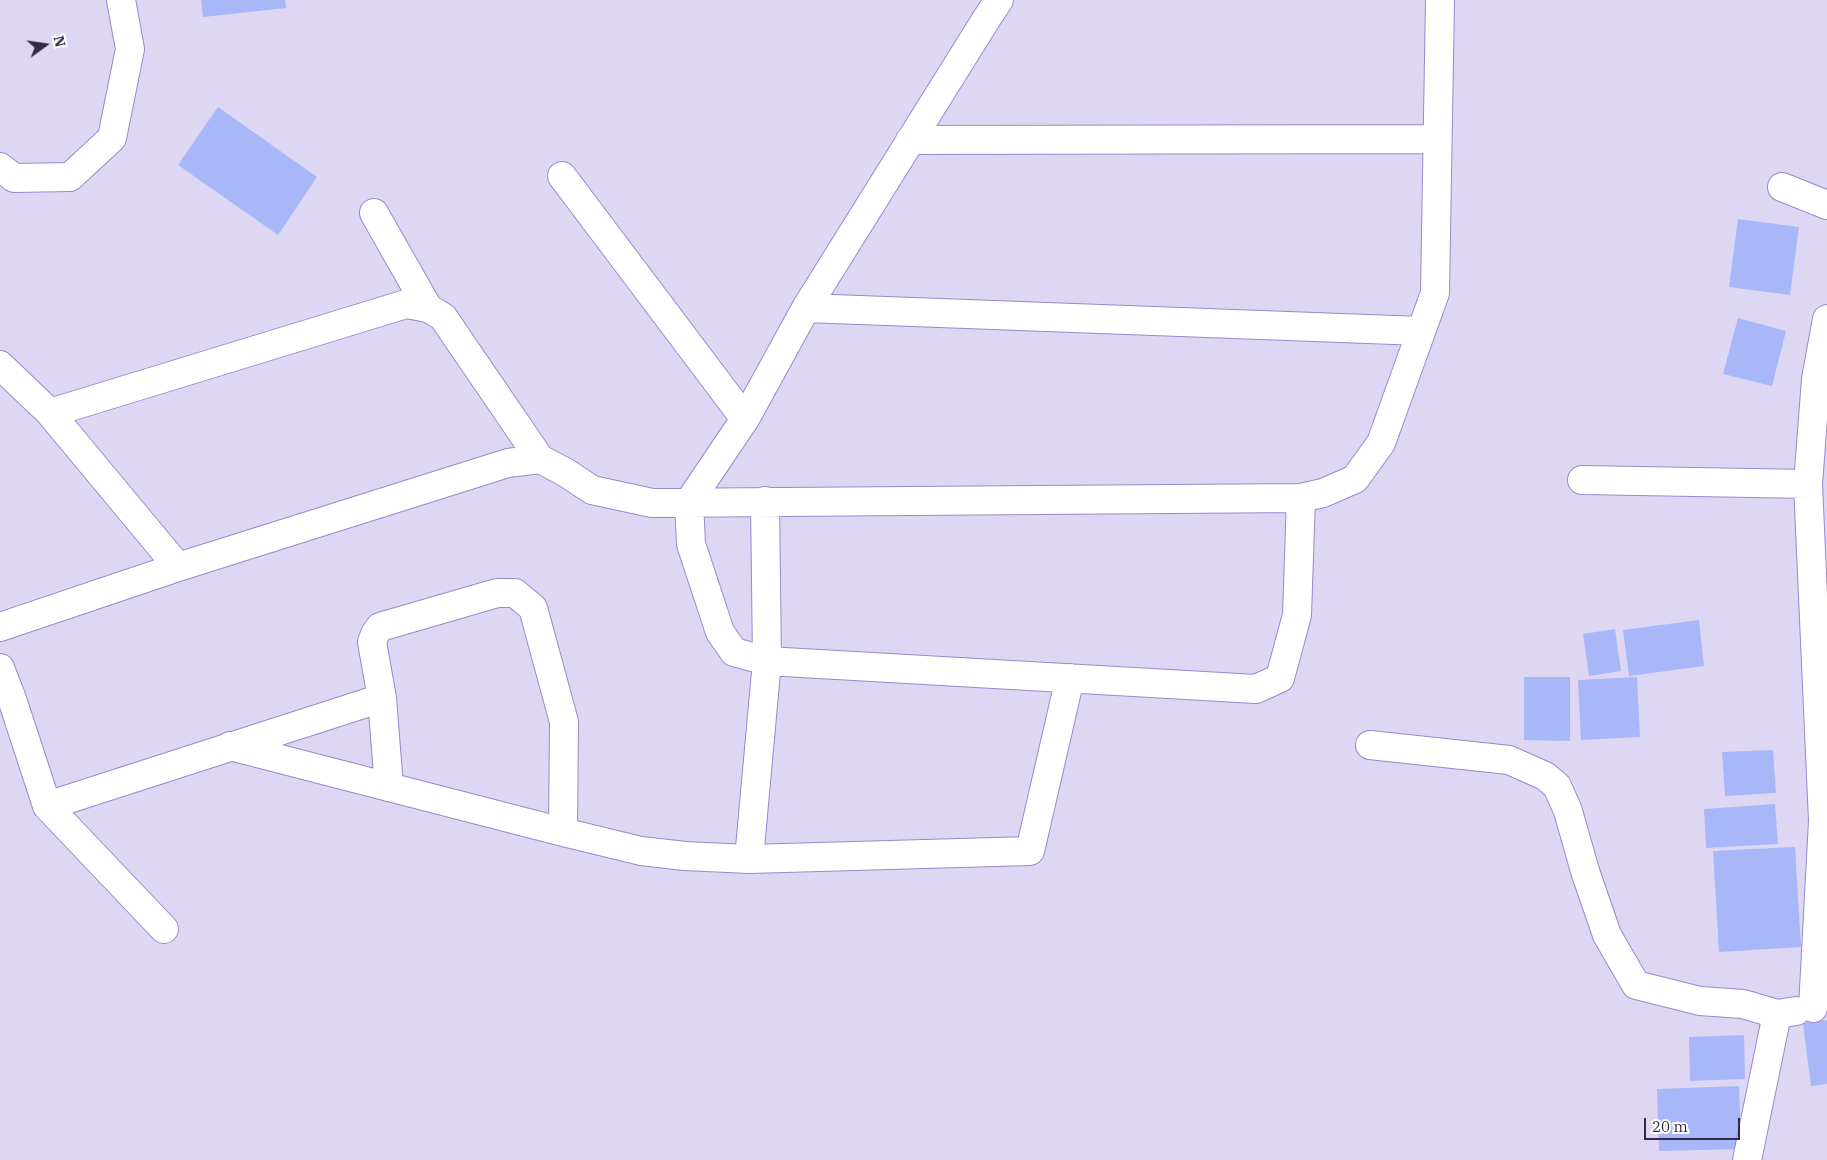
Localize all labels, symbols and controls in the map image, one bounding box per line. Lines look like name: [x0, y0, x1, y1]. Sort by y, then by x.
north arrow: [20, 20, 70, 70]
text: N: [49, 34, 70, 49]
scale bar: [1647, 1108, 1743, 1140]
text: 20 m: [1652, 1117, 1688, 1136]

